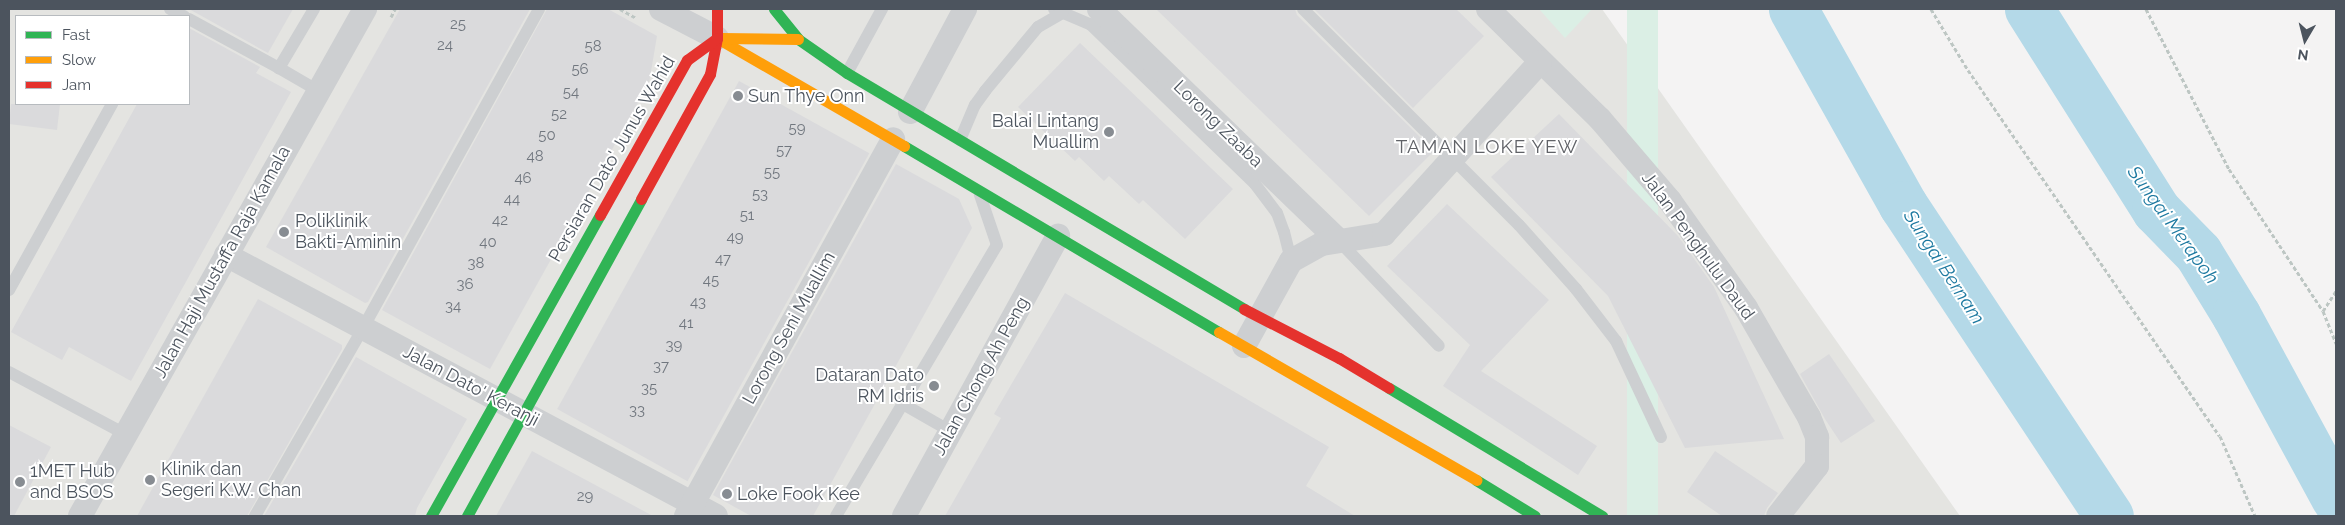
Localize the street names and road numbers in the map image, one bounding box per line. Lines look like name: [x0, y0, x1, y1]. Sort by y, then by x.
street label: Persiaran Dato' Junus Wahid: [544, 52, 680, 266]
street label: Lorong Zaaba: [1169, 76, 1267, 172]
street label: Jalan Haji Mustaffa Raja Kamala: [149, 142, 295, 382]
street label: Jalan Penghulu Daud: [1637, 168, 1759, 324]
street label: Lorong Seni Muallim: [738, 248, 840, 408]
street label: Jalan Chong Ah Peng: [928, 293, 1034, 459]
street label: Jalan Dato' Keranji: [399, 341, 543, 431]

